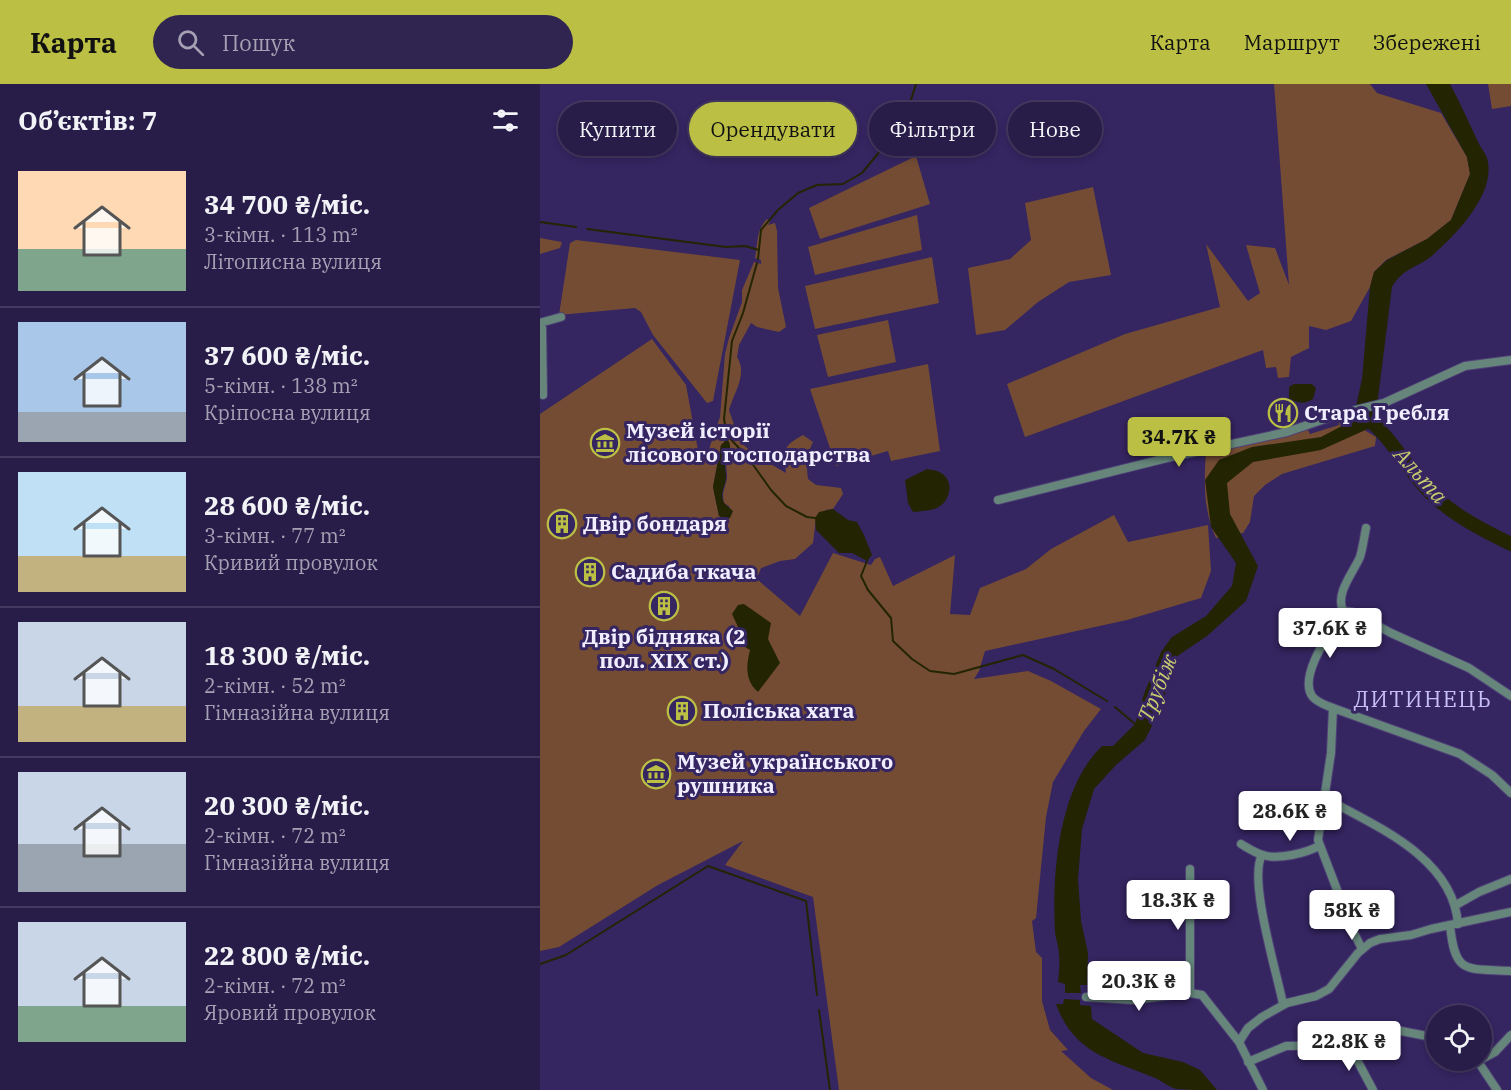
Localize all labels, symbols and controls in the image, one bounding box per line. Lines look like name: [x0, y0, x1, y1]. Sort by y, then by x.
search box: [153, 15, 573, 69]
text: Карта: [30, 24, 117, 61]
icon: search: [174, 26, 207, 59]
text: Пошук: [222, 28, 295, 57]
text: Карта: [1150, 28, 1211, 56]
text: Маршрут: [1244, 28, 1340, 56]
text: Збережені: [1373, 28, 1481, 56]
chip: Купити: [558, 102, 677, 156]
chip: Орендувати: [689, 102, 857, 156]
chip: Фільтри: [869, 102, 996, 156]
chip: Нове: [1008, 102, 1102, 156]
text: Об’єктів: 7: [18, 103, 157, 137]
icon: filters: [489, 104, 522, 137]
text: 34 700 ₴/міс.: [204, 187, 370, 221]
icon: home: [66, 195, 138, 267]
text: 3-кімн. · 113 m²: [204, 221, 358, 248]
text: Літописна вулиця: [204, 248, 382, 275]
text: 37 600 ₴/міс.: [204, 338, 370, 372]
icon: home: [66, 346, 138, 418]
text: 5-кімн. · 138 m²: [204, 372, 358, 399]
restaurant icon: Стара Гребля: [1267, 397, 1299, 429]
place label: Стара Гребля: [1304, 398, 1450, 426]
text: Кріпосна вулиця: [204, 399, 371, 426]
place label: Музей історії лісового господарства: [625, 416, 870, 468]
pin: 34.7K ₴: [1124, 417, 1234, 468]
text: 34.7K ₴: [1142, 423, 1216, 450]
museum icon: Музей історії лісового господарства: [589, 427, 621, 459]
water label: Альта: [1387, 438, 1455, 509]
text: 28 600 ₴/міс.: [204, 488, 370, 522]
icon: home: [66, 496, 138, 568]
building icon: Двір бондаря: [546, 508, 578, 540]
place label: Двір бондаря: [583, 509, 727, 537]
text: 3-кімн. · 77 m²: [204, 522, 346, 549]
text: Кривий провулок: [204, 549, 378, 576]
building icon: Садиба ткача: [574, 556, 606, 588]
place label: Садиба ткача: [611, 557, 757, 585]
building icon: Двір бідняка (2 пол. XIX ст.): [648, 590, 680, 622]
pin: 37.6K ₴: [1275, 608, 1385, 659]
text: 37.6K ₴: [1293, 614, 1367, 641]
place label: Двір бідняка (2 пол. XIX ст.): [582, 622, 746, 674]
text: 18 300 ₴/міс.: [204, 638, 370, 672]
icon: home: [66, 646, 138, 718]
water label: Трубіж: [1130, 649, 1184, 726]
text: 2-кімн. · 52 m²: [204, 672, 346, 699]
district label: ДИТИНЕЦЬ: [1354, 684, 1492, 713]
building icon: Поліська хата: [666, 695, 698, 727]
place label: Поліська хата: [703, 696, 855, 724]
text: Гімназійна вулиця: [204, 699, 390, 726]
place label: Музей українського рушника: [677, 747, 893, 799]
museum icon: Музей українського рушника: [640, 758, 672, 790]
text: 20 300 ₴/міс.: [204, 788, 370, 822]
pin: 28.6K ₴: [1235, 791, 1345, 842]
icon: home: [66, 796, 138, 868]
text: 28.6K ₴: [1253, 797, 1327, 824]
text: 2-кімн. · 72 m²: [204, 822, 346, 849]
text: Гімназійна вулиця: [204, 849, 390, 876]
pin: 18.3K ₴: [1123, 880, 1233, 931]
text: 18.3K ₴: [1141, 886, 1215, 913]
pin: 58K ₴: [1310, 890, 1394, 941]
text: 58K ₴: [1323, 896, 1381, 923]
text: 22 800 ₴/міс.: [204, 938, 370, 972]
icon: home: [66, 946, 138, 1018]
pin: 20.3K ₴: [1084, 961, 1194, 1012]
text: 20.3K ₴: [1102, 967, 1176, 994]
text: 2-кімн. · 72 m²: [204, 972, 346, 999]
text: Яровий провулок: [204, 999, 376, 1026]
map controls: [1426, 1005, 1492, 1071]
button: locate: [1426, 1005, 1492, 1071]
pin: 22.8K ₴: [1294, 1021, 1404, 1072]
text: 22.8K ₴: [1312, 1027, 1386, 1054]

